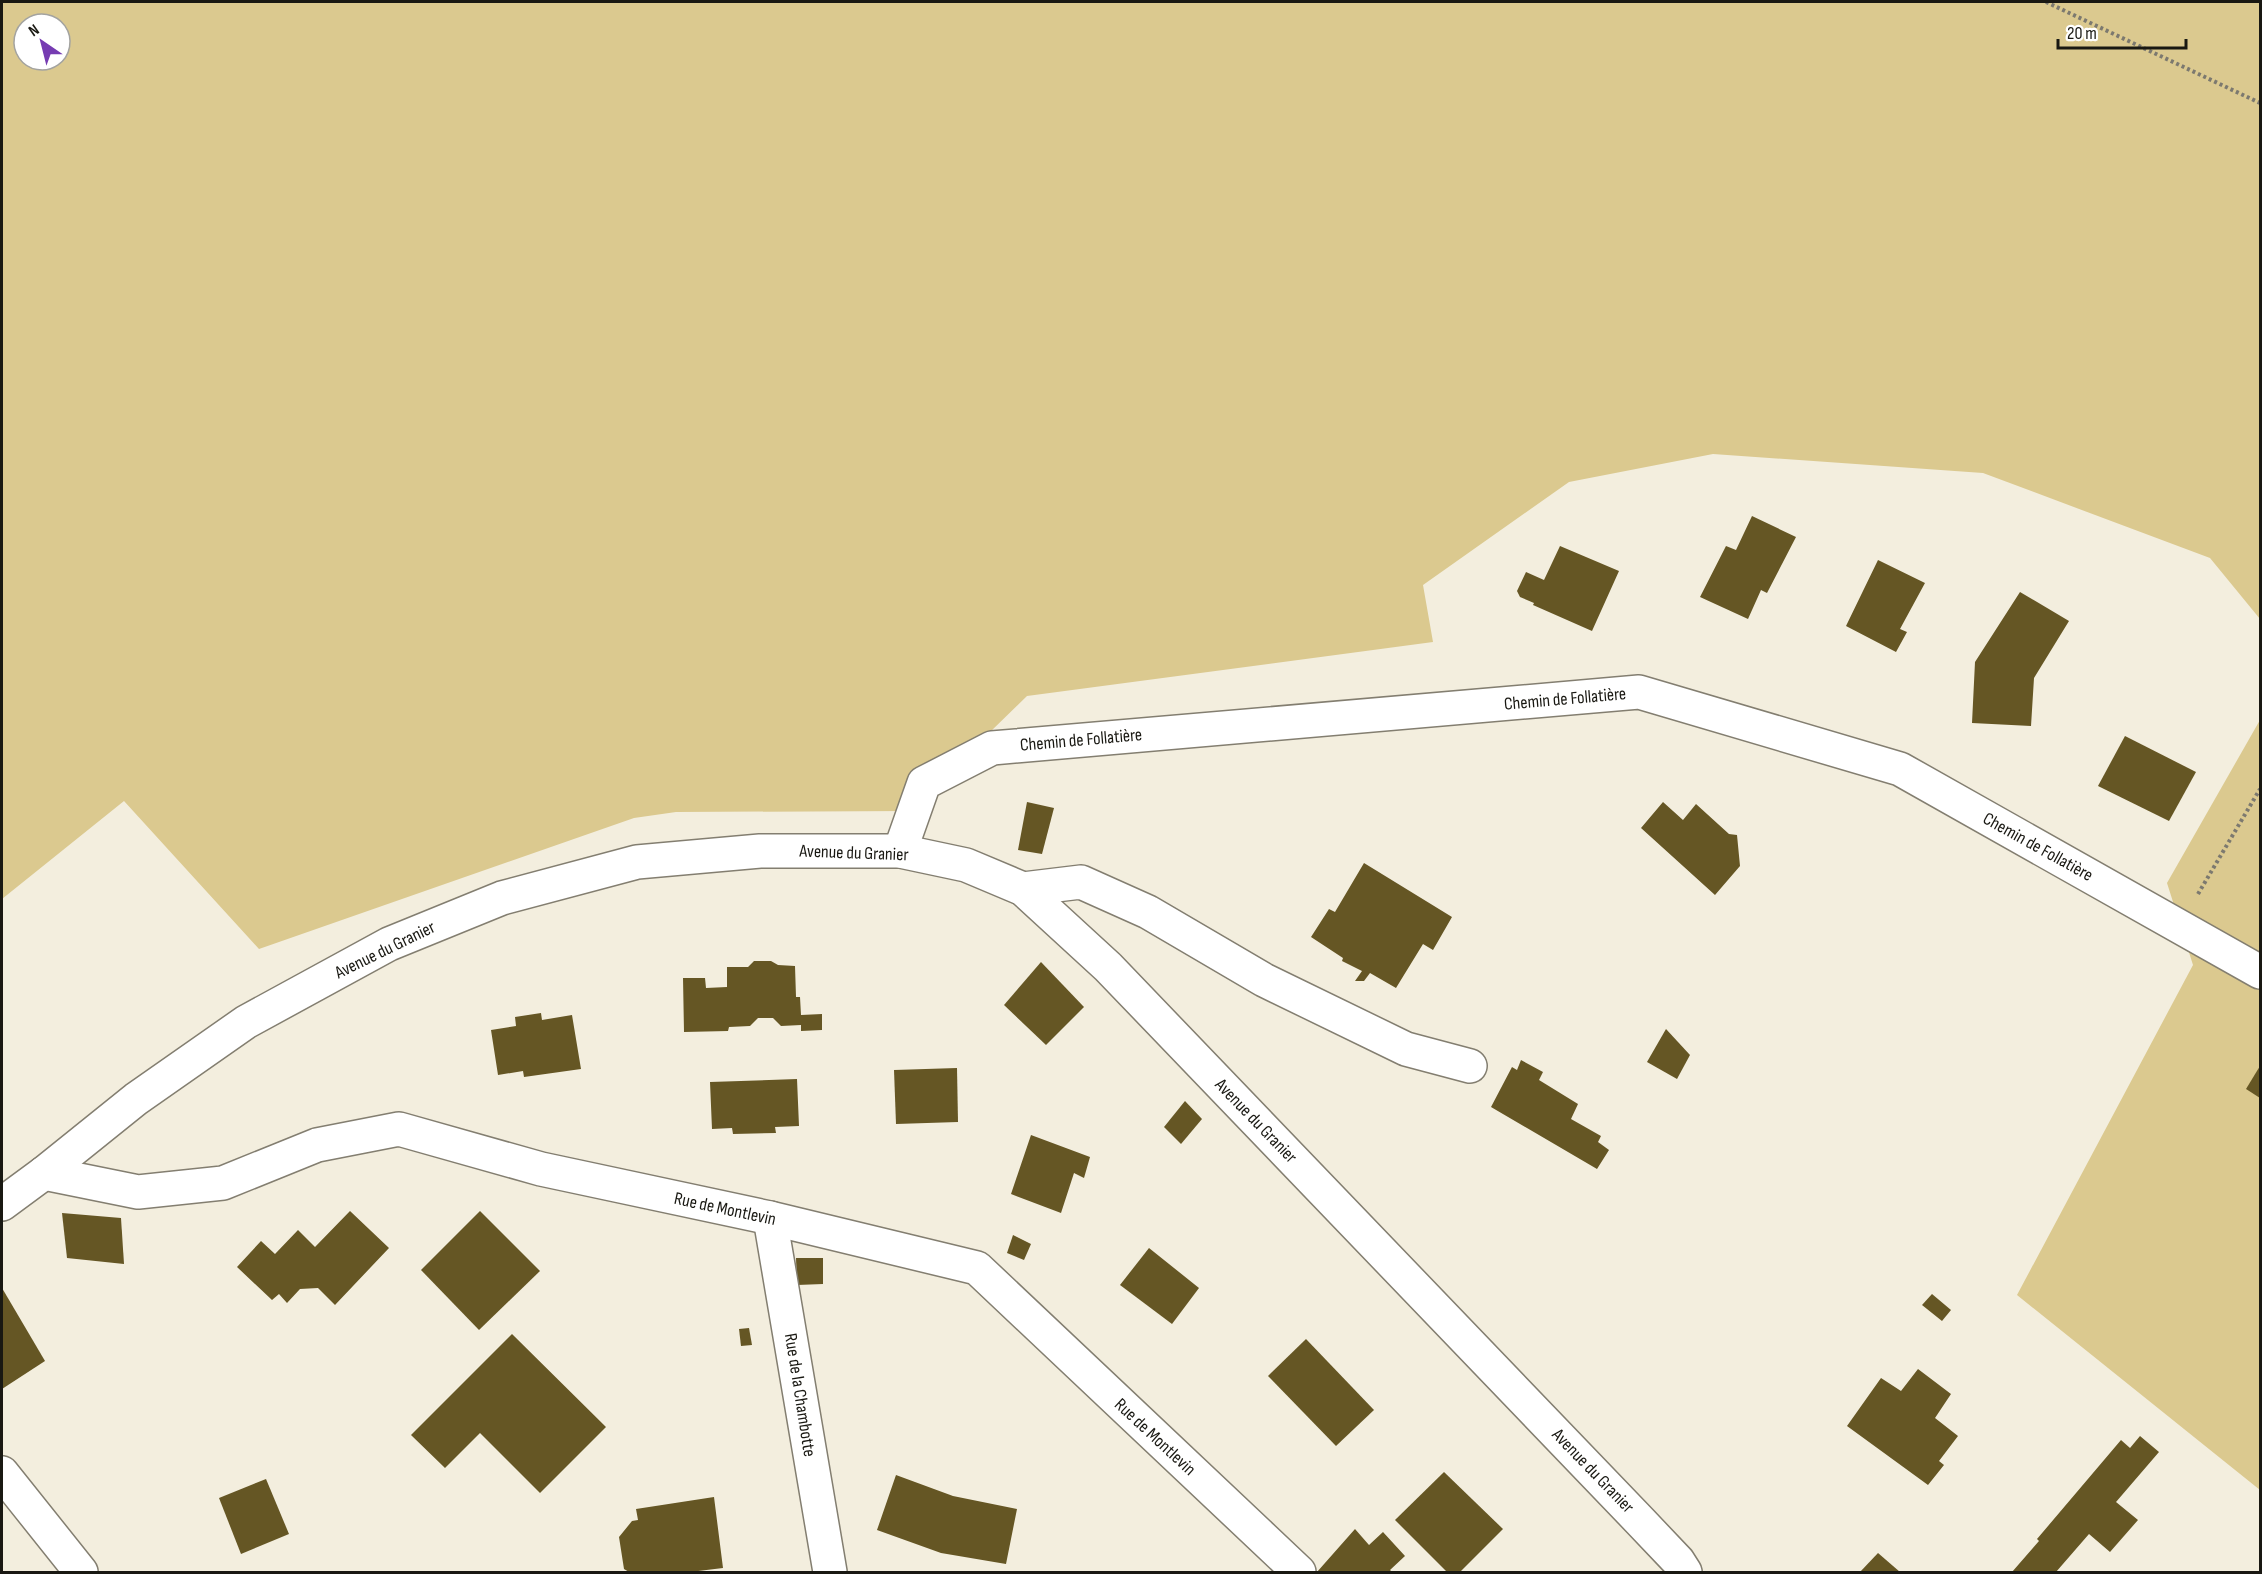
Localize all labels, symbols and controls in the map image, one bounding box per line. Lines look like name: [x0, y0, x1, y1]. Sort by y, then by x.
north arrow: [12, 12, 72, 72]
scale bar: [2058, 12, 2186, 50]
text: N: [25, 21, 43, 41]
text: 20 m: [2067, 23, 2097, 44]
street label: Chemin de Follatière: [1503, 683, 1627, 715]
street label: Chemin de Follatière: [1019, 724, 1143, 756]
street label: Chemin de Follatière: [1979, 808, 2097, 886]
street label: Avenue du Granier: [798, 841, 909, 865]
street label: Avenue du Granier: [330, 917, 439, 984]
street label: Avenue du Granier: [1210, 1074, 1301, 1168]
street label: Rue de Montlevin: [672, 1188, 778, 1230]
street label: Rue de la Chambotte: [780, 1332, 820, 1458]
street label: Rue de Montlevin: [1110, 1394, 1200, 1480]
street label: Avenue du Granier: [1547, 1424, 1638, 1518]

